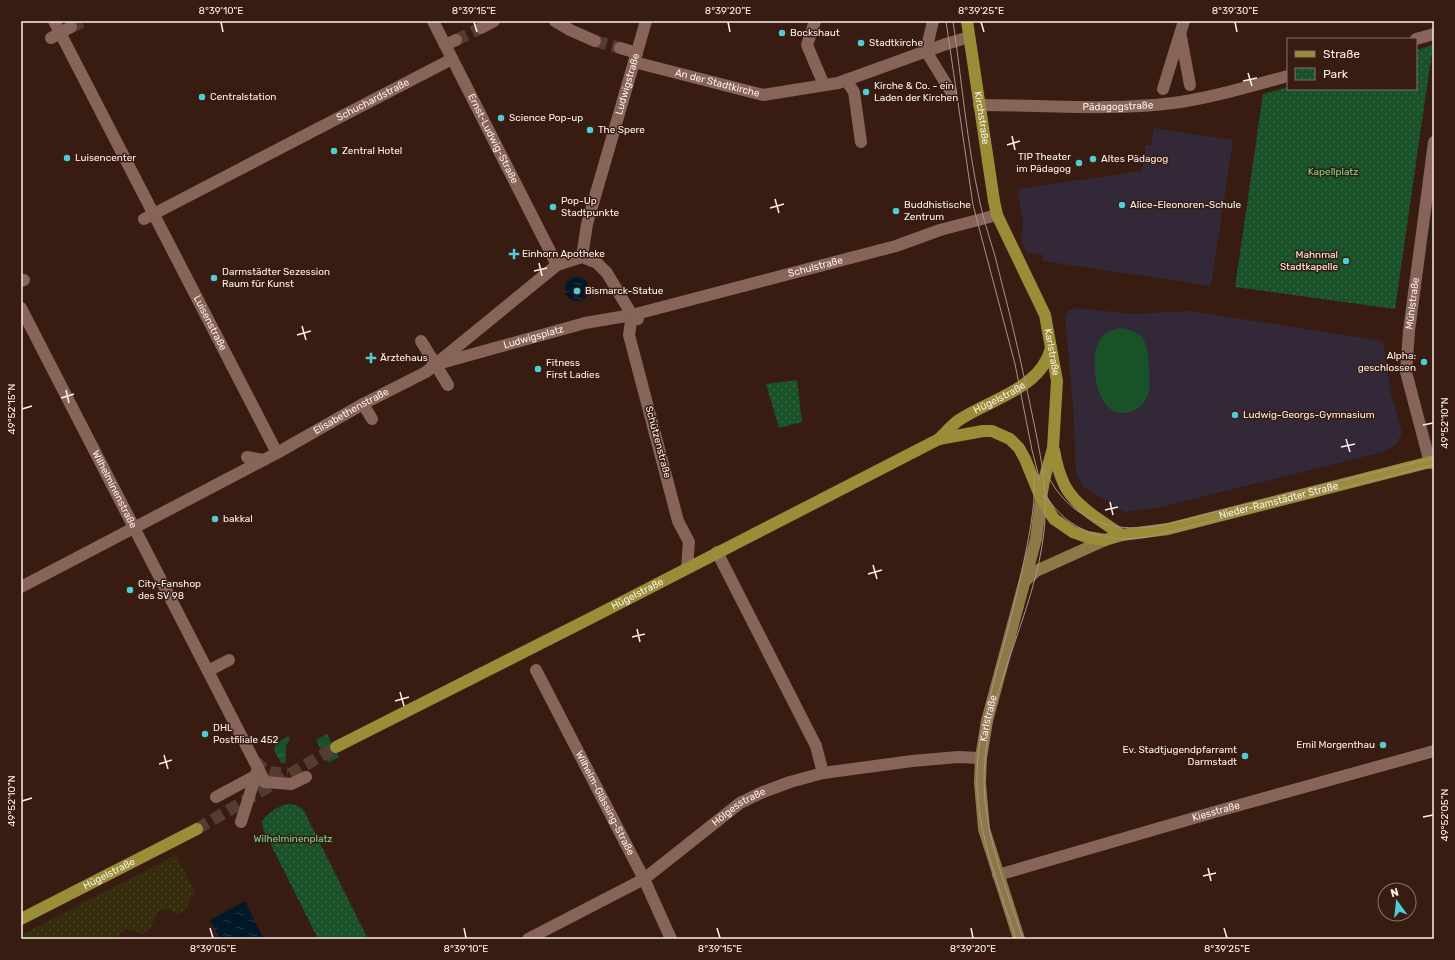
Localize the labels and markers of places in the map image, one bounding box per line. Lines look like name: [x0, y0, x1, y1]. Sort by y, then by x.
place label: Bockshaut: [790, 27, 840, 39]
marker: Bockshaut: [777, 28, 787, 38]
place label: Stadtkirche: [869, 37, 923, 49]
marker: Stadtkirche: [856, 38, 866, 48]
place label: Kirche & Co. - ein Laden der Kirchen: [874, 80, 958, 104]
marker: Kirche & Co. - ein Laden der Kirchen: [861, 87, 871, 97]
place label: Centralstation: [210, 91, 276, 103]
marker: Centralstation: [197, 92, 207, 102]
place label: Science Pop-up: [509, 112, 583, 124]
marker: Science Pop-up: [496, 113, 506, 123]
place label: The Spere: [598, 124, 645, 136]
marker: The Spere: [585, 125, 595, 135]
place label: Zentral Hotel: [342, 145, 402, 157]
marker: Zentral Hotel: [329, 146, 339, 156]
place label: TIP Theater im Pädagog: [1016, 151, 1071, 175]
place label: Luisencenter: [75, 152, 136, 164]
marker: Luisencenter: [62, 153, 72, 163]
place label: Altes Pädagog: [1101, 153, 1168, 165]
marker: Altes Pädagog: [1088, 154, 1098, 164]
marker: TIP Theater im Pädagog: [1074, 158, 1084, 168]
place label: Pop-Up Stadtpunkte: [561, 195, 620, 219]
place label: Buddhistische Zentrum: [904, 199, 971, 223]
place label: Alice-Eleonoren-Schule: [1130, 199, 1241, 211]
marker: Alice-Eleonoren-Schule: [1117, 200, 1127, 210]
marker: Pop-Up Stadtpunkte: [548, 202, 558, 212]
marker: Buddhistische Zentrum: [891, 206, 901, 216]
place label: Einhorn Apotheke: [522, 248, 605, 260]
marker: Einhorn Apotheke: [509, 249, 519, 259]
place label: Mahnmal Stadtkapelle: [1280, 249, 1338, 273]
marker: Mahnmal Stadtkapelle: [1341, 256, 1351, 266]
place label: Darmstädter Sezession Raum für Kunst: [222, 266, 330, 290]
marker: Darmstädter Sezession Raum für Kunst: [209, 273, 219, 283]
place label: Bismarck-Statue: [585, 285, 664, 297]
marker: Bismarck-Statue: [572, 286, 582, 296]
place label: Alpha: geschlossen: [1358, 350, 1416, 374]
marker: Ärztehaus: [365, 352, 377, 364]
place label: Ärztehaus: [380, 352, 428, 364]
place label: Fitness First Ladies: [546, 357, 600, 381]
marker: Alpha: geschlossen: [1419, 357, 1429, 367]
marker: Fitness First Ladies: [533, 364, 543, 374]
place label: Ludwig-Georgs-Gymnasium: [1243, 409, 1375, 421]
marker: Ludwig-Georgs-Gymnasium: [1230, 410, 1240, 420]
place label: bakkal: [223, 513, 253, 525]
marker: bakkal: [210, 514, 220, 524]
place label: City-Fanshop des SV 98: [138, 578, 201, 602]
marker: City-Fanshop des SV 98: [125, 585, 135, 595]
place label: DHL Postfiliale 452: [213, 722, 279, 746]
marker: DHL Postfiliale 452: [200, 729, 210, 739]
place label: Emil Morgenthau: [1296, 739, 1375, 751]
marker: Emil Morgenthau: [1378, 740, 1388, 750]
place label: Ev. Stadtjugendpfarramt Darmstadt: [1123, 744, 1237, 768]
marker: Ev. Stadtjugendpfarramt Darmstadt: [1240, 751, 1250, 761]

